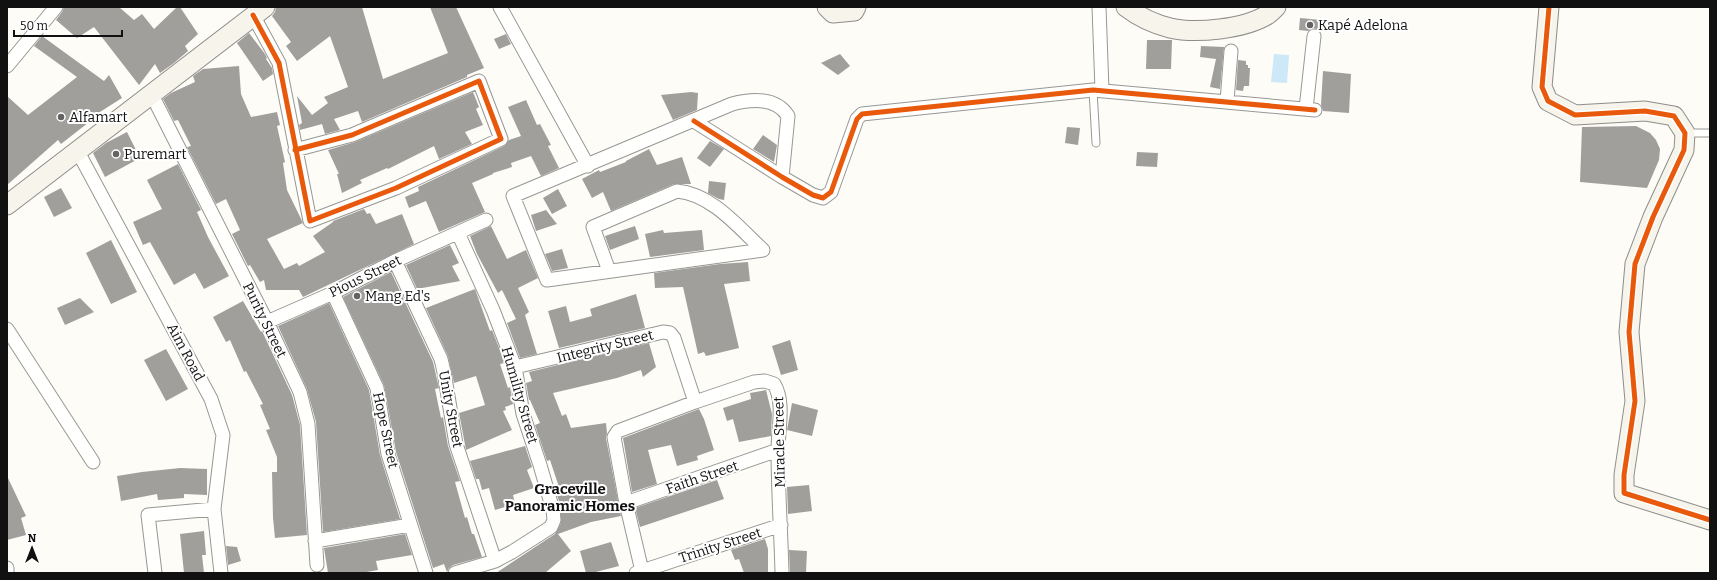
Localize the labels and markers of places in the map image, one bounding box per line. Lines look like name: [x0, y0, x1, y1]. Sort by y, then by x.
place label: Kapé Adelona: [1318, 17, 1408, 34]
marker: Kapé Adelona: [1305, 20, 1315, 30]
place label: Alfamart: [69, 109, 127, 126]
marker: Alfamart: [56, 112, 66, 122]
place label: Puremart: [124, 146, 187, 163]
marker: Puremart: [111, 149, 121, 159]
place label: Mang Ed's: [365, 288, 430, 305]
marker: Mang Ed's: [352, 291, 362, 301]

